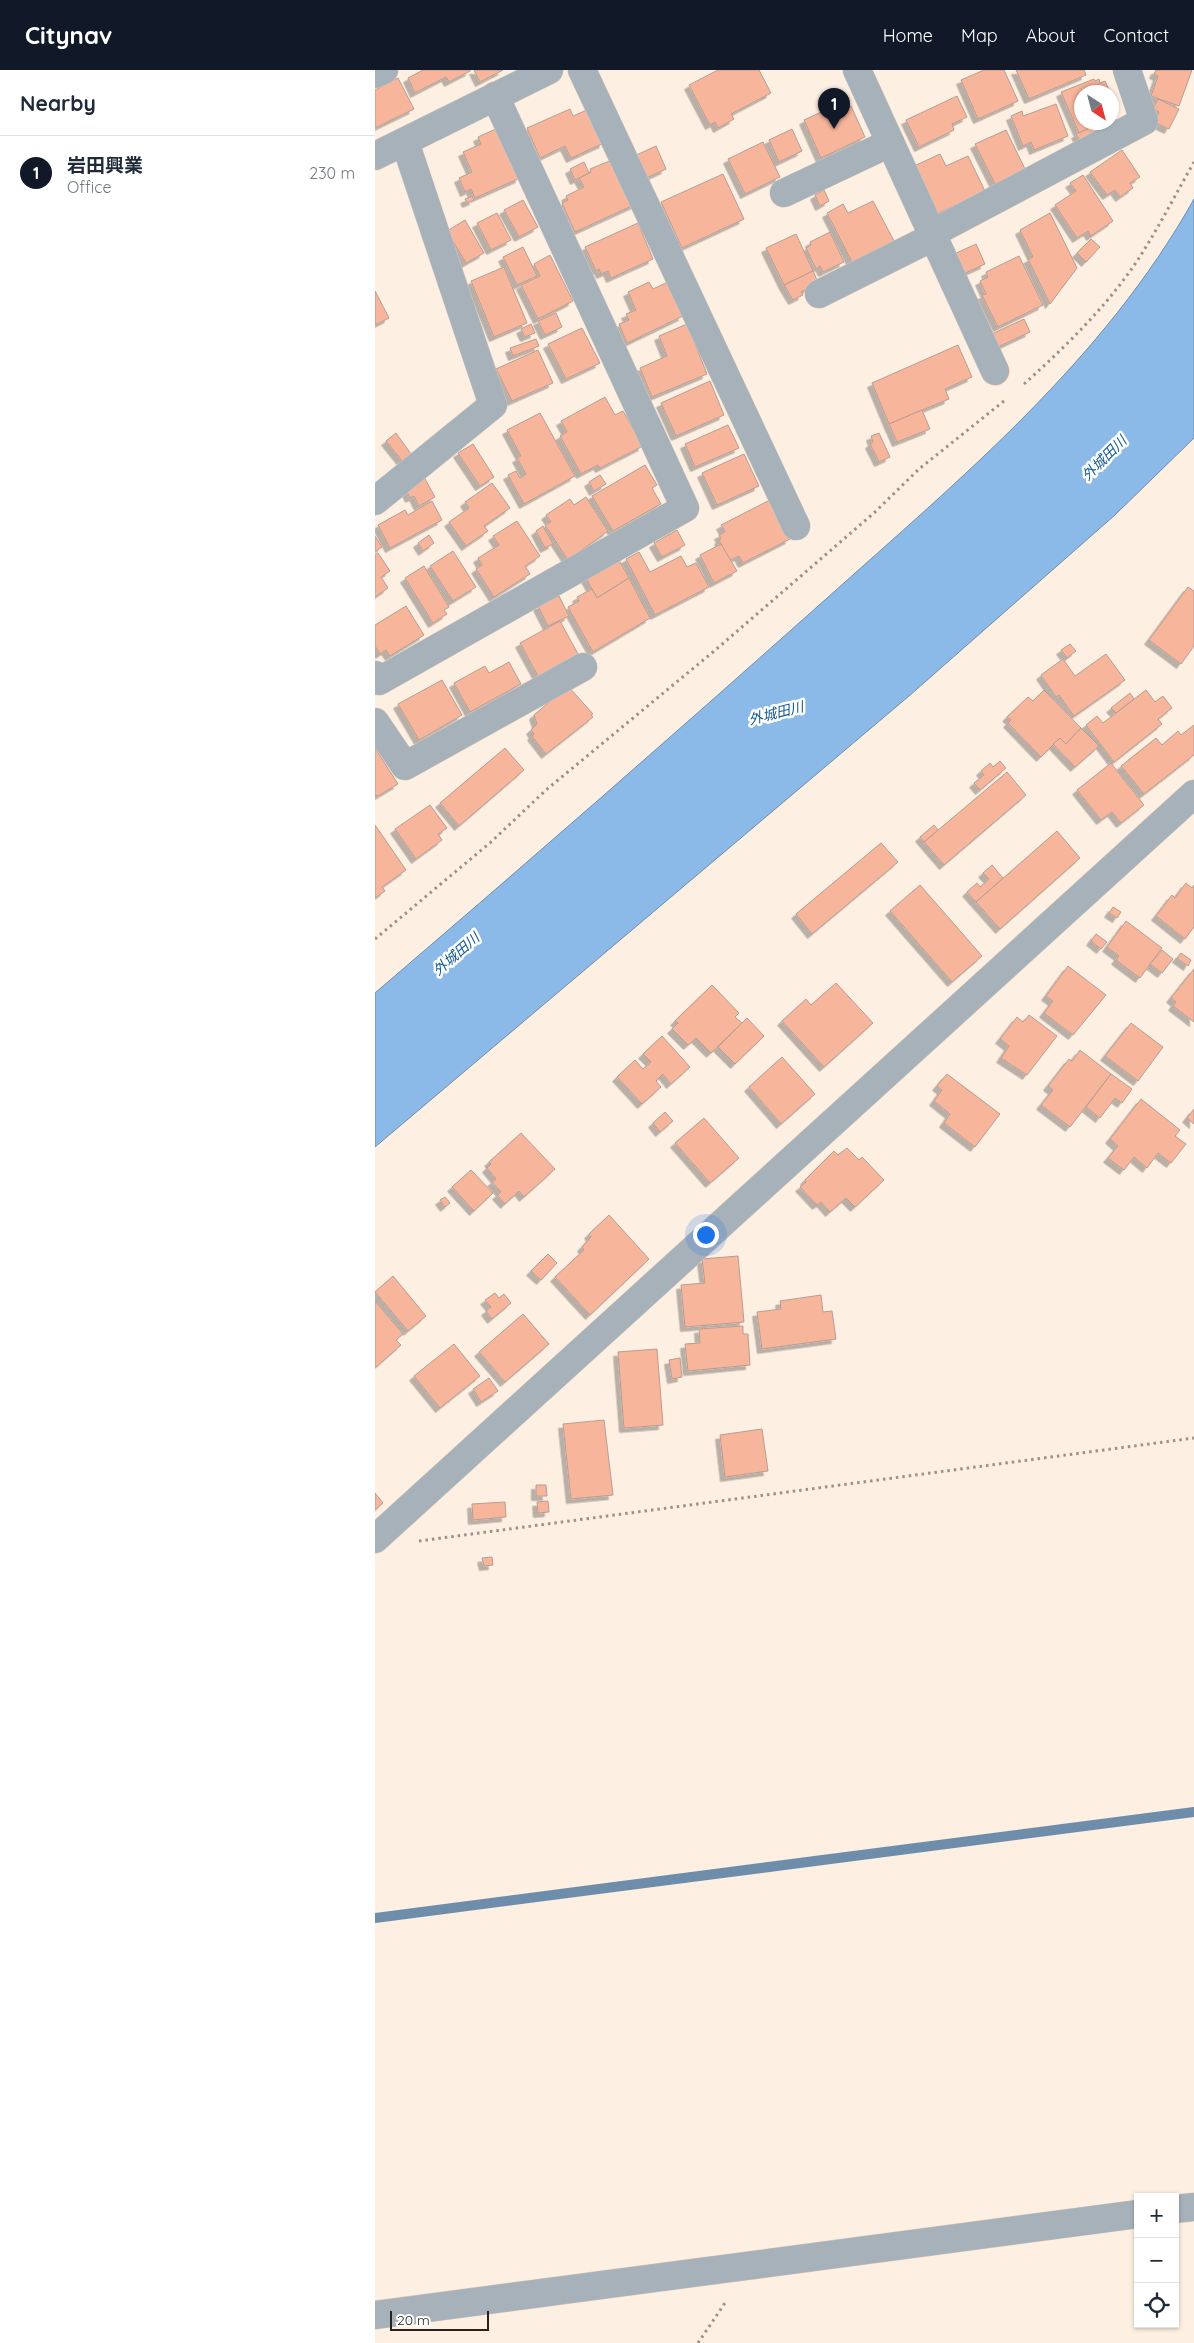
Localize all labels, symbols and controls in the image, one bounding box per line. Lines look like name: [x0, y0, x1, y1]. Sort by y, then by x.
text: Citynav: [25, 20, 112, 50]
text: Home: [883, 24, 933, 47]
text: Map: [961, 24, 998, 47]
text: About: [1026, 24, 1076, 47]
text: Contact: [1104, 24, 1169, 47]
north arrow: [1074, 85, 1119, 130]
pin: 1: [818, 88, 850, 129]
text: Nearby: [20, 90, 96, 116]
text: 岩田興業: [67, 153, 143, 177]
text: 1: [33, 163, 39, 183]
text: 230 m: [309, 163, 355, 183]
text: Office: [67, 177, 112, 197]
water label: 外城田川: [1078, 430, 1132, 484]
water label: 外城田川: [747, 697, 807, 729]
water label: 外城田川: [429, 928, 485, 979]
your location: [693, 1222, 719, 1248]
map controls: [1134, 2193, 1179, 2328]
button: +: [1134, 2193, 1179, 2238]
button: −: [1134, 2238, 1179, 2283]
button: locate: [1134, 2283, 1179, 2328]
scale bar: [390, 2308, 489, 2331]
text: 20 m: [397, 2311, 430, 2329]

